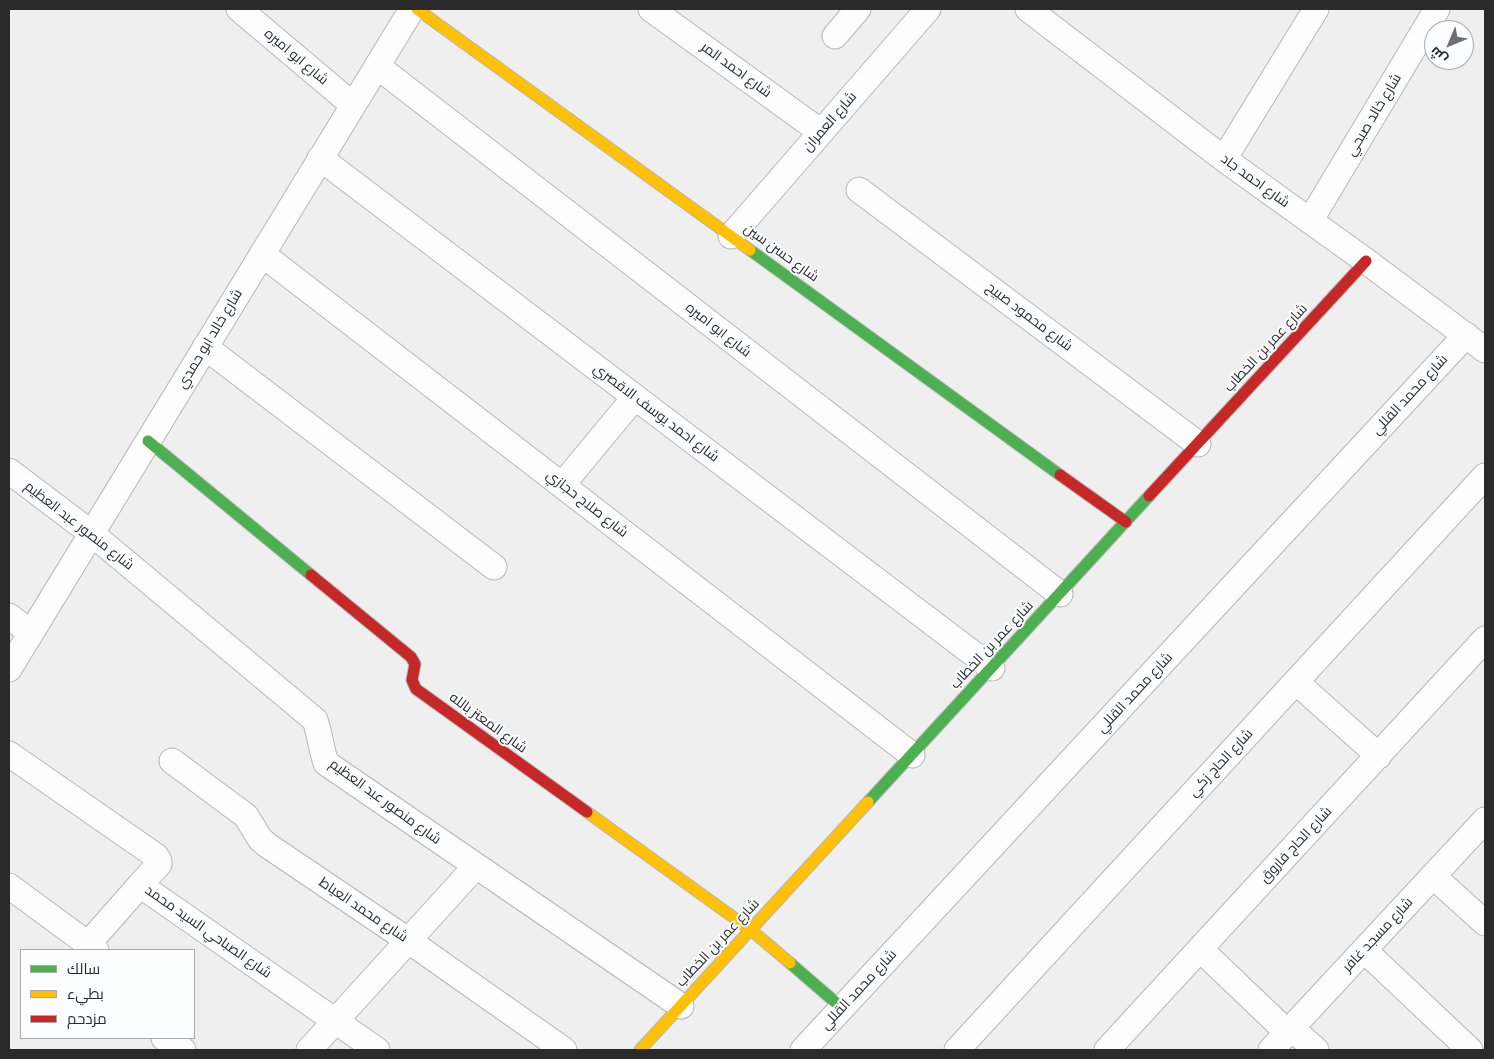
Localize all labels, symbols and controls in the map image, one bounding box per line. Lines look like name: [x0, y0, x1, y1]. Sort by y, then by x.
north arrow: [1424, 20, 1474, 70]
street label: شارع ابو اميره: [261, 25, 331, 89]
street label: شارع احمد المر: [697, 39, 775, 101]
text: ش: [1426, 43, 1451, 68]
street label: شارع خالد صبحي: [1343, 71, 1405, 159]
street label: شارع العمران: [799, 89, 861, 155]
street label: شارع احمد جاد: [1217, 150, 1293, 212]
street label: شارع حسن سين: [740, 220, 822, 286]
street label: شارع محمود صبيح: [982, 279, 1076, 355]
street label: شارع خالد ابو حمدي: [174, 286, 246, 392]
street label: شارع ابو اميره: [682, 299, 754, 361]
street label: شارع عمر بن الخطاب: [1221, 301, 1311, 395]
street label: شارع محمد القللي: [1369, 351, 1451, 439]
street label: شارع احمد يوسف الاقصري: [590, 360, 722, 466]
street label: شارع صلاح حجازي: [543, 467, 631, 541]
street label: شارع منصور عبد العظيم: [21, 478, 137, 574]
street label: شارع عمر بن الخطاب: [947, 598, 1037, 692]
street label: شارع محمد القللي: [1094, 649, 1176, 737]
street label: شارع المعتز بالله: [446, 689, 530, 757]
street label: شارع الحاج زكي: [1185, 726, 1257, 800]
street label: شارع منصور عبد العظيم: [326, 756, 444, 848]
street label: شارع الحاج فاروق: [1256, 803, 1336, 887]
street label: شارع محمد العياط: [315, 874, 411, 946]
street label: شارع الصباحي السيد محمد: [142, 882, 274, 982]
street label: شارع مسجد غافر: [1339, 894, 1417, 976]
street label: شارع عمر بن الخطاب: [673, 896, 763, 990]
street label: شارع محمد القللي: [818, 946, 900, 1034]
legend: [20, 949, 195, 1039]
text: سالك: [67, 960, 100, 978]
text: بطيء: [67, 985, 104, 1003]
text: مزدحم: [67, 1010, 107, 1028]

